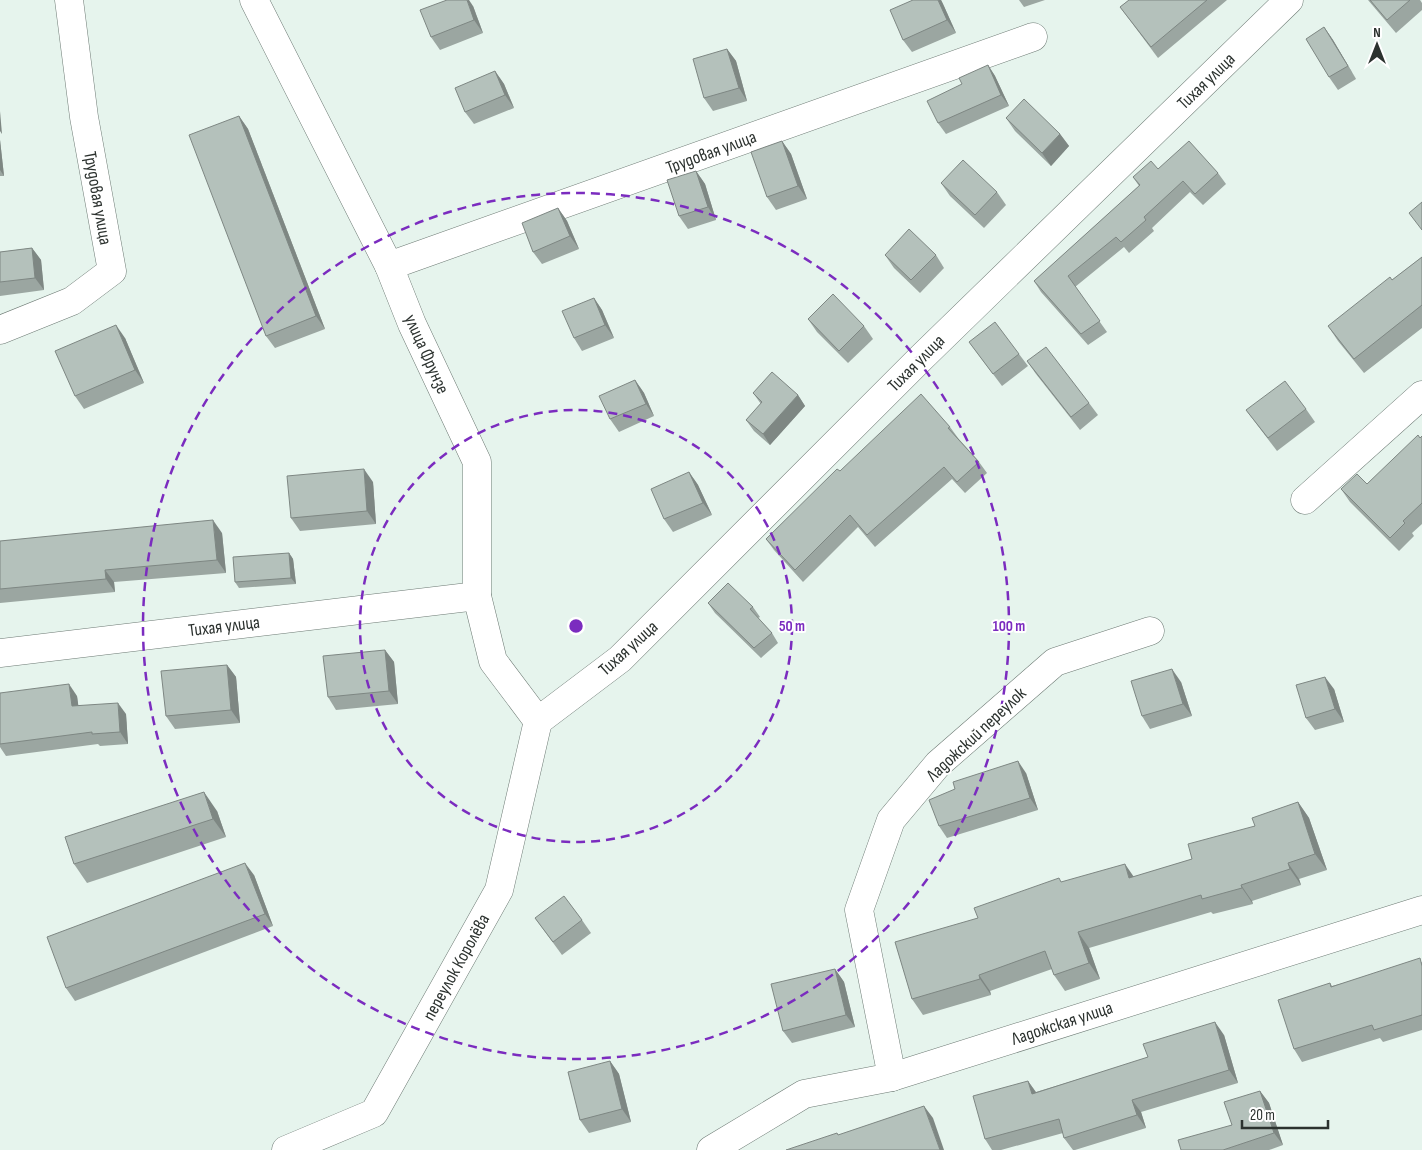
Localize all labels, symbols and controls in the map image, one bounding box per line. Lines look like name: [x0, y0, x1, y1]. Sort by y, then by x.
north arrow: [1352, 20, 1402, 70]
text: N: [1373, 24, 1381, 41]
street label: Тихая улица: [1173, 49, 1240, 114]
street label: Трудовая улица: [663, 126, 759, 178]
street label: Трудовая улица: [79, 150, 116, 246]
street label: улица Фрунзе: [400, 311, 453, 397]
street label: Тихая улица: [883, 330, 949, 396]
street label: Тихая улица: [187, 612, 261, 641]
street label: Тихая улица: [595, 616, 662, 680]
centre of rings: [567, 617, 585, 635]
text: 50 m: [779, 617, 805, 636]
text: 100 m: [993, 617, 1025, 636]
street label: Ладожский переулок: [922, 683, 1031, 786]
street label: переулок Королёва: [419, 910, 494, 1024]
street label: Ладожская улица: [1008, 997, 1115, 1050]
scale bar: [1242, 1098, 1328, 1130]
text: 20 m: [1250, 1106, 1275, 1125]

